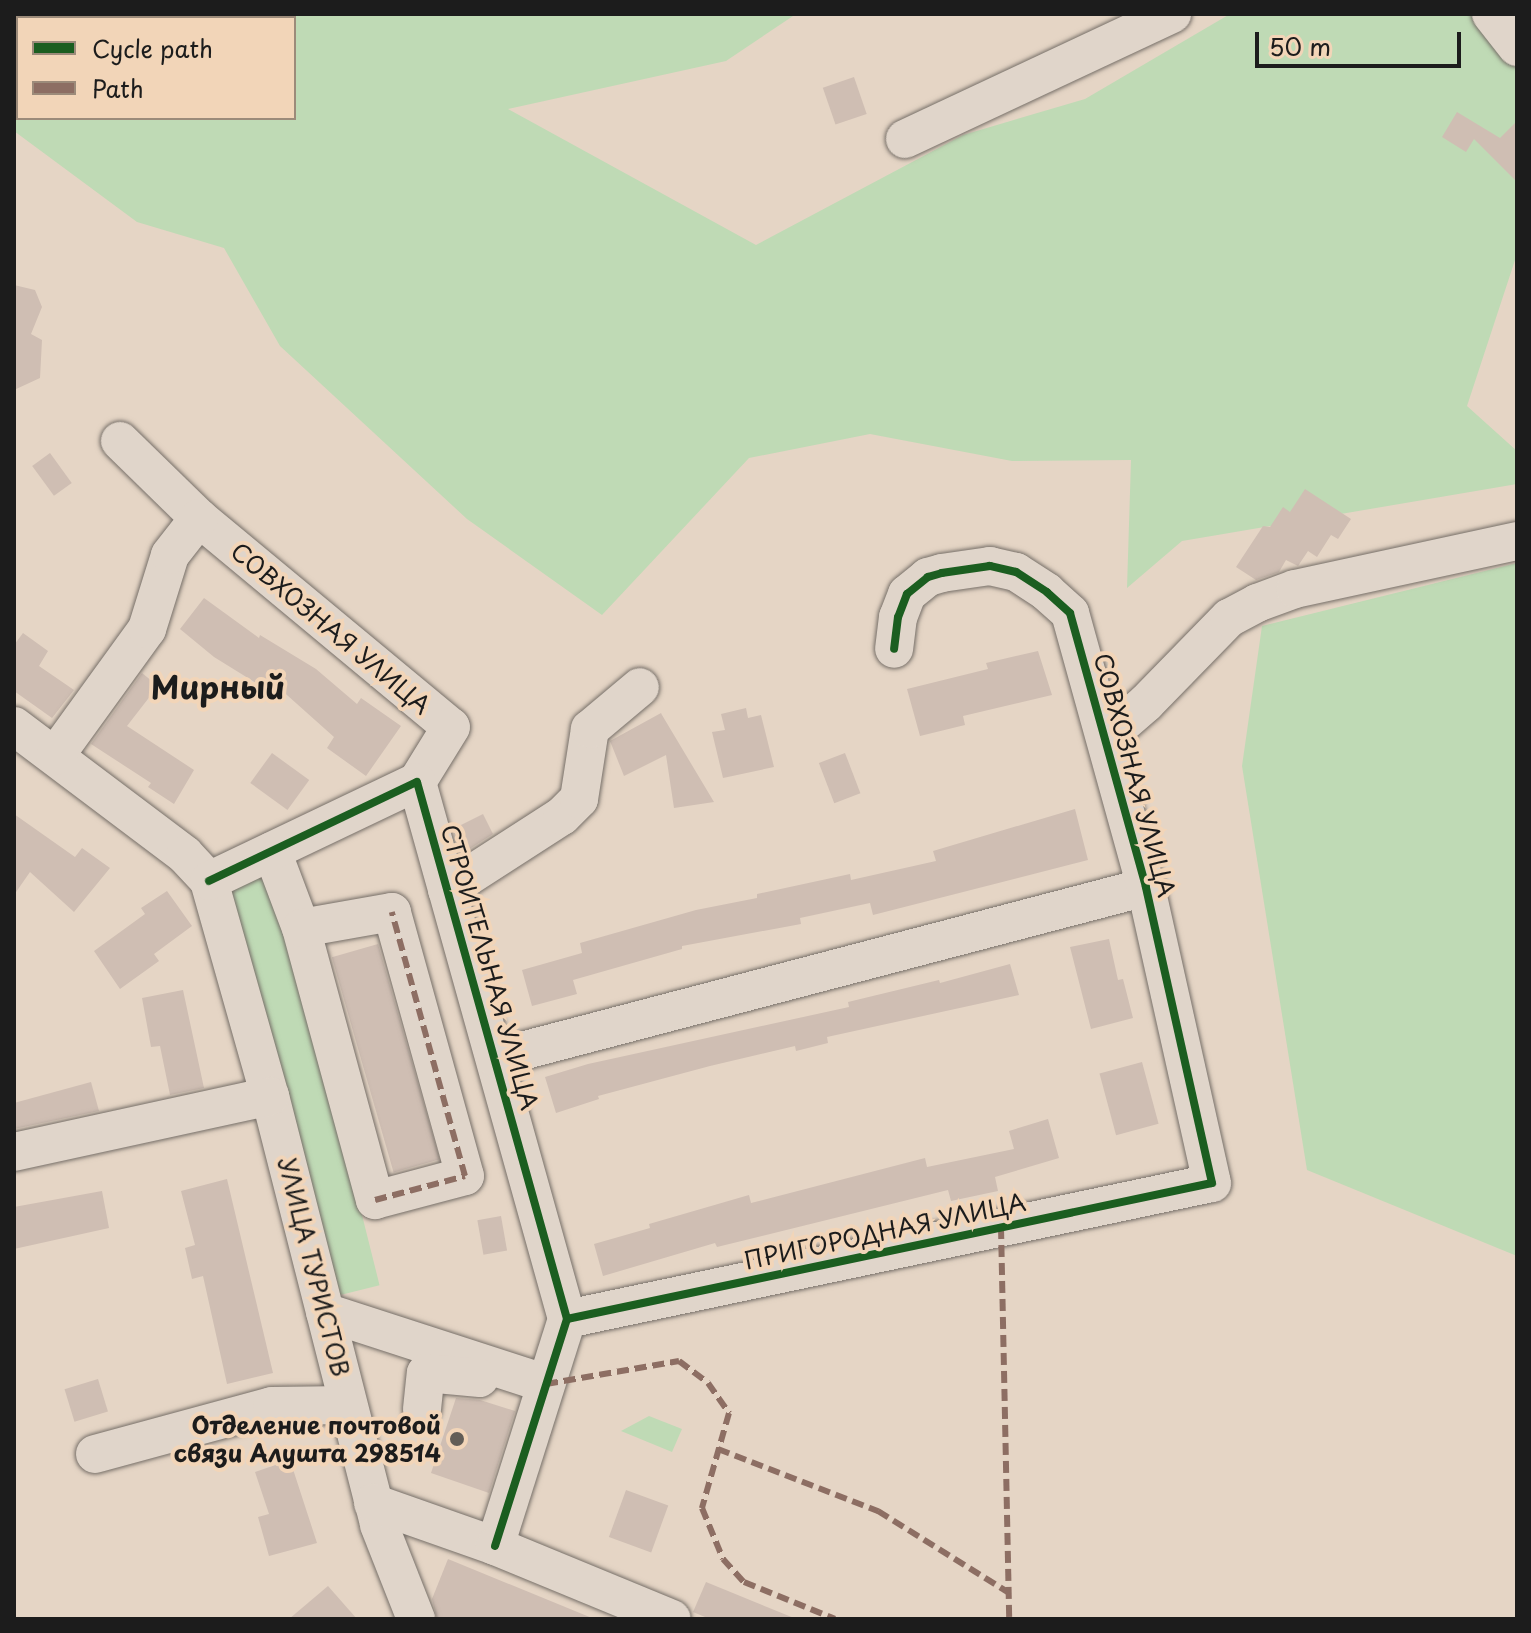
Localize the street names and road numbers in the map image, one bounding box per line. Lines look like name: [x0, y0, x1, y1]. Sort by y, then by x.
street label: СОВХОЗНАЯ УЛИЦА: [226, 536, 436, 720]
street label: СОВХОЗНАЯ УЛИЦА: [1089, 650, 1181, 900]
street label: СТРОИТЕЛЬНАЯ УЛИЦА: [435, 821, 545, 1113]
street label: УЛИЦА ТУРИСТОВ: [272, 1153, 356, 1381]
street label: ПРИГОРОДНАЯ УЛИЦА: [742, 1187, 1028, 1275]

